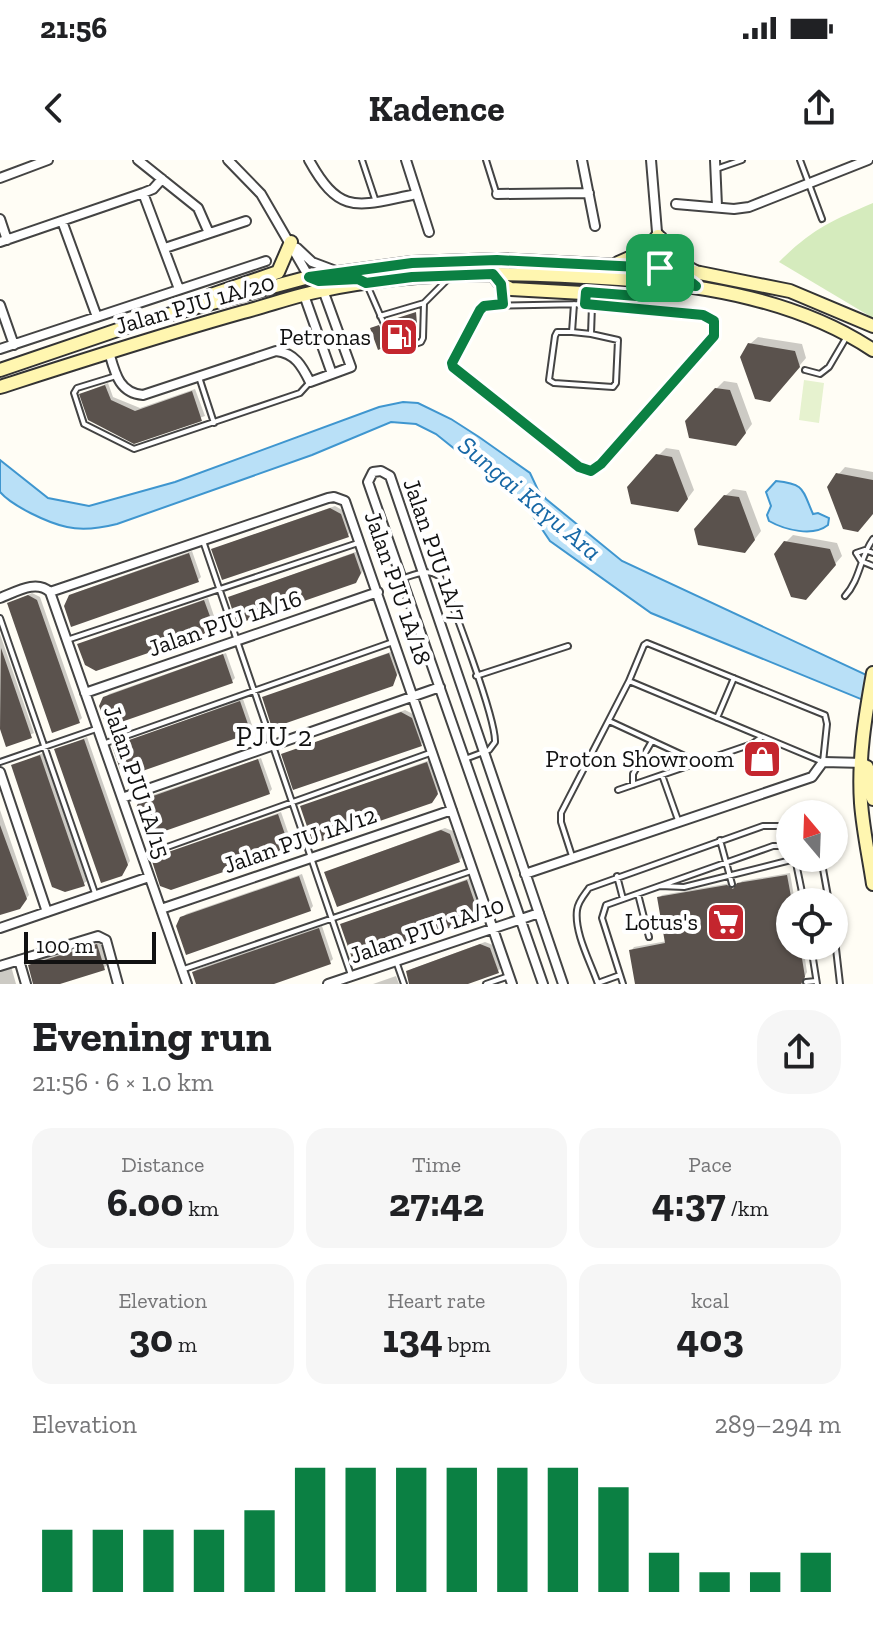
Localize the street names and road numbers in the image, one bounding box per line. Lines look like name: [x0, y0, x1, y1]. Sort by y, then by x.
street label: Jalan PJU 1A/20: [112, 267, 278, 340]
street label: Jalan PJU 1A/7: [397, 474, 474, 625]
street label: Jalan PJU 1A/18: [359, 507, 438, 668]
street label: Jalan PJU 1A/16: [144, 583, 305, 662]
street label: Jalan PJU 1A/15: [98, 702, 177, 862]
street label: Jalan PJU 1A/12: [220, 800, 380, 879]
street label: Jalan PJU 1A/10: [346, 890, 508, 970]

